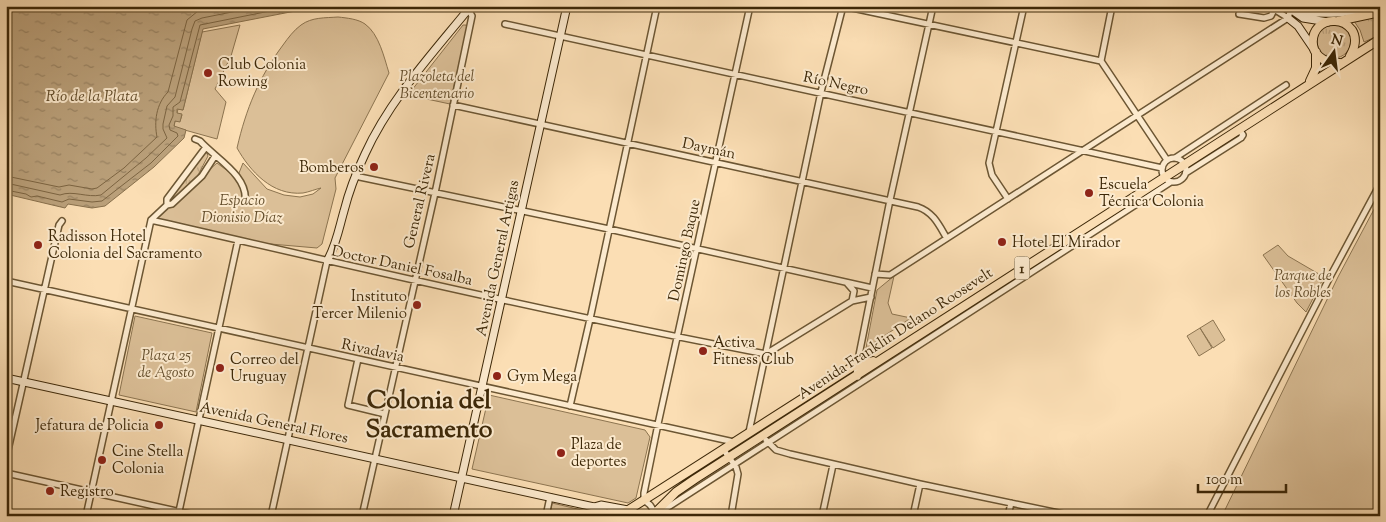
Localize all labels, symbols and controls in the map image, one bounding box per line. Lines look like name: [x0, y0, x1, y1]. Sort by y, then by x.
north arrow: [1308, 28, 1358, 78]
text: N: [1329, 30, 1345, 52]
place label: Club Colonia Rowing: [218, 55, 306, 93]
marker: Club Colonia Rowing: [202, 67, 214, 79]
park label: Plazoleta del Bicentenario: [400, 67, 475, 105]
street label: Río Negro: [801, 67, 870, 102]
water label: Río de la Plata: [46, 86, 138, 109]
street label: Daymán: [680, 134, 738, 165]
street label: General Rivera: [399, 152, 442, 251]
place label: Bomberos: [299, 158, 364, 179]
marker: Bomberos: [368, 161, 380, 173]
place label: Escuela Técnica Colonia: [1099, 175, 1204, 213]
street label: Avenida General Artigas: [472, 178, 525, 338]
marker: Escuela Técnica Colonia: [1083, 187, 1095, 199]
park label: Espacio Dionisio Díaz: [201, 191, 283, 229]
street label: Domingo Baque: [664, 197, 707, 303]
place label: Radisson Hotel Colonia del Sacramento: [48, 227, 202, 265]
place label: Hotel El Mirador: [1012, 233, 1121, 254]
marker: Hotel El Mirador: [996, 236, 1008, 248]
marker: Radisson Hotel Colonia del Sacramento: [32, 239, 44, 251]
street label: Doctor Daniel Fosalba: [329, 241, 474, 292]
road number: 1: [1014, 256, 1030, 280]
street label: Avenida Franklin Delano Roosevelt: [794, 263, 997, 405]
park label: Parque de los Robles: [1274, 266, 1332, 304]
place label: Instituto Tercer Milenio: [312, 287, 407, 325]
marker: Instituto Tercer Milenio: [411, 299, 423, 311]
place label: Activa Fitness Club: [713, 333, 794, 371]
street label: Rivadavia: [339, 335, 406, 368]
marker: Activa Fitness Club: [697, 345, 709, 357]
park label: Plaza 25 de Agosto: [138, 346, 195, 384]
place label: Correo del Uruguay: [230, 350, 299, 388]
marker: Correo del Uruguay: [214, 362, 226, 374]
place label: Gym Mega: [507, 367, 577, 388]
marker: Gym Mega: [491, 370, 503, 382]
district label: Colonia del Sacramento: [365, 384, 493, 449]
street label: Avenida General Flores: [197, 397, 350, 449]
place label: Jefatura de Policia: [34, 416, 149, 437]
marker: Jefatura de Policia: [153, 419, 165, 431]
place label: Plaza de deportes: [571, 435, 626, 473]
place label: Cine Stella Colonia: [112, 442, 183, 480]
marker: Plaza de deportes: [555, 447, 567, 459]
marker: Cine Stella Colonia: [96, 454, 108, 466]
scale bar: [1198, 462, 1286, 494]
text: 100 m: [1206, 470, 1243, 491]
place label: Registro: [60, 482, 114, 503]
marker: Registro: [44, 485, 56, 497]

